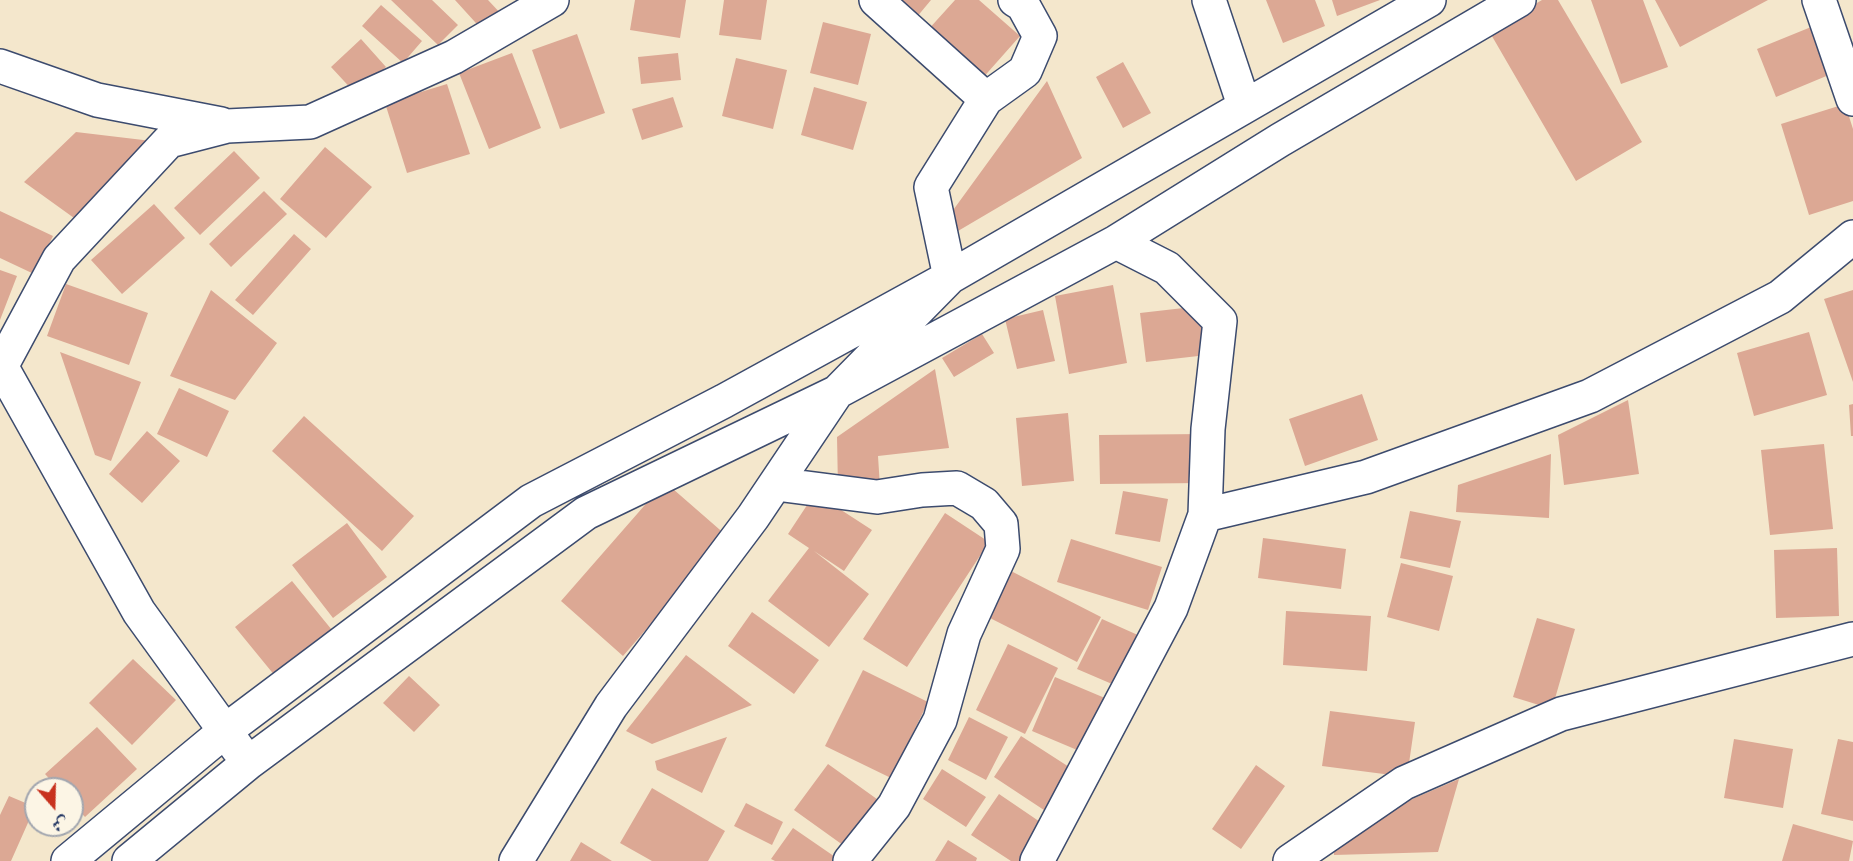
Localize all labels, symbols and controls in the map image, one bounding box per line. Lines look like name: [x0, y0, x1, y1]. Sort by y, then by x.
north arrow: [24, 777, 84, 837]
text: ش: [48, 809, 71, 836]

